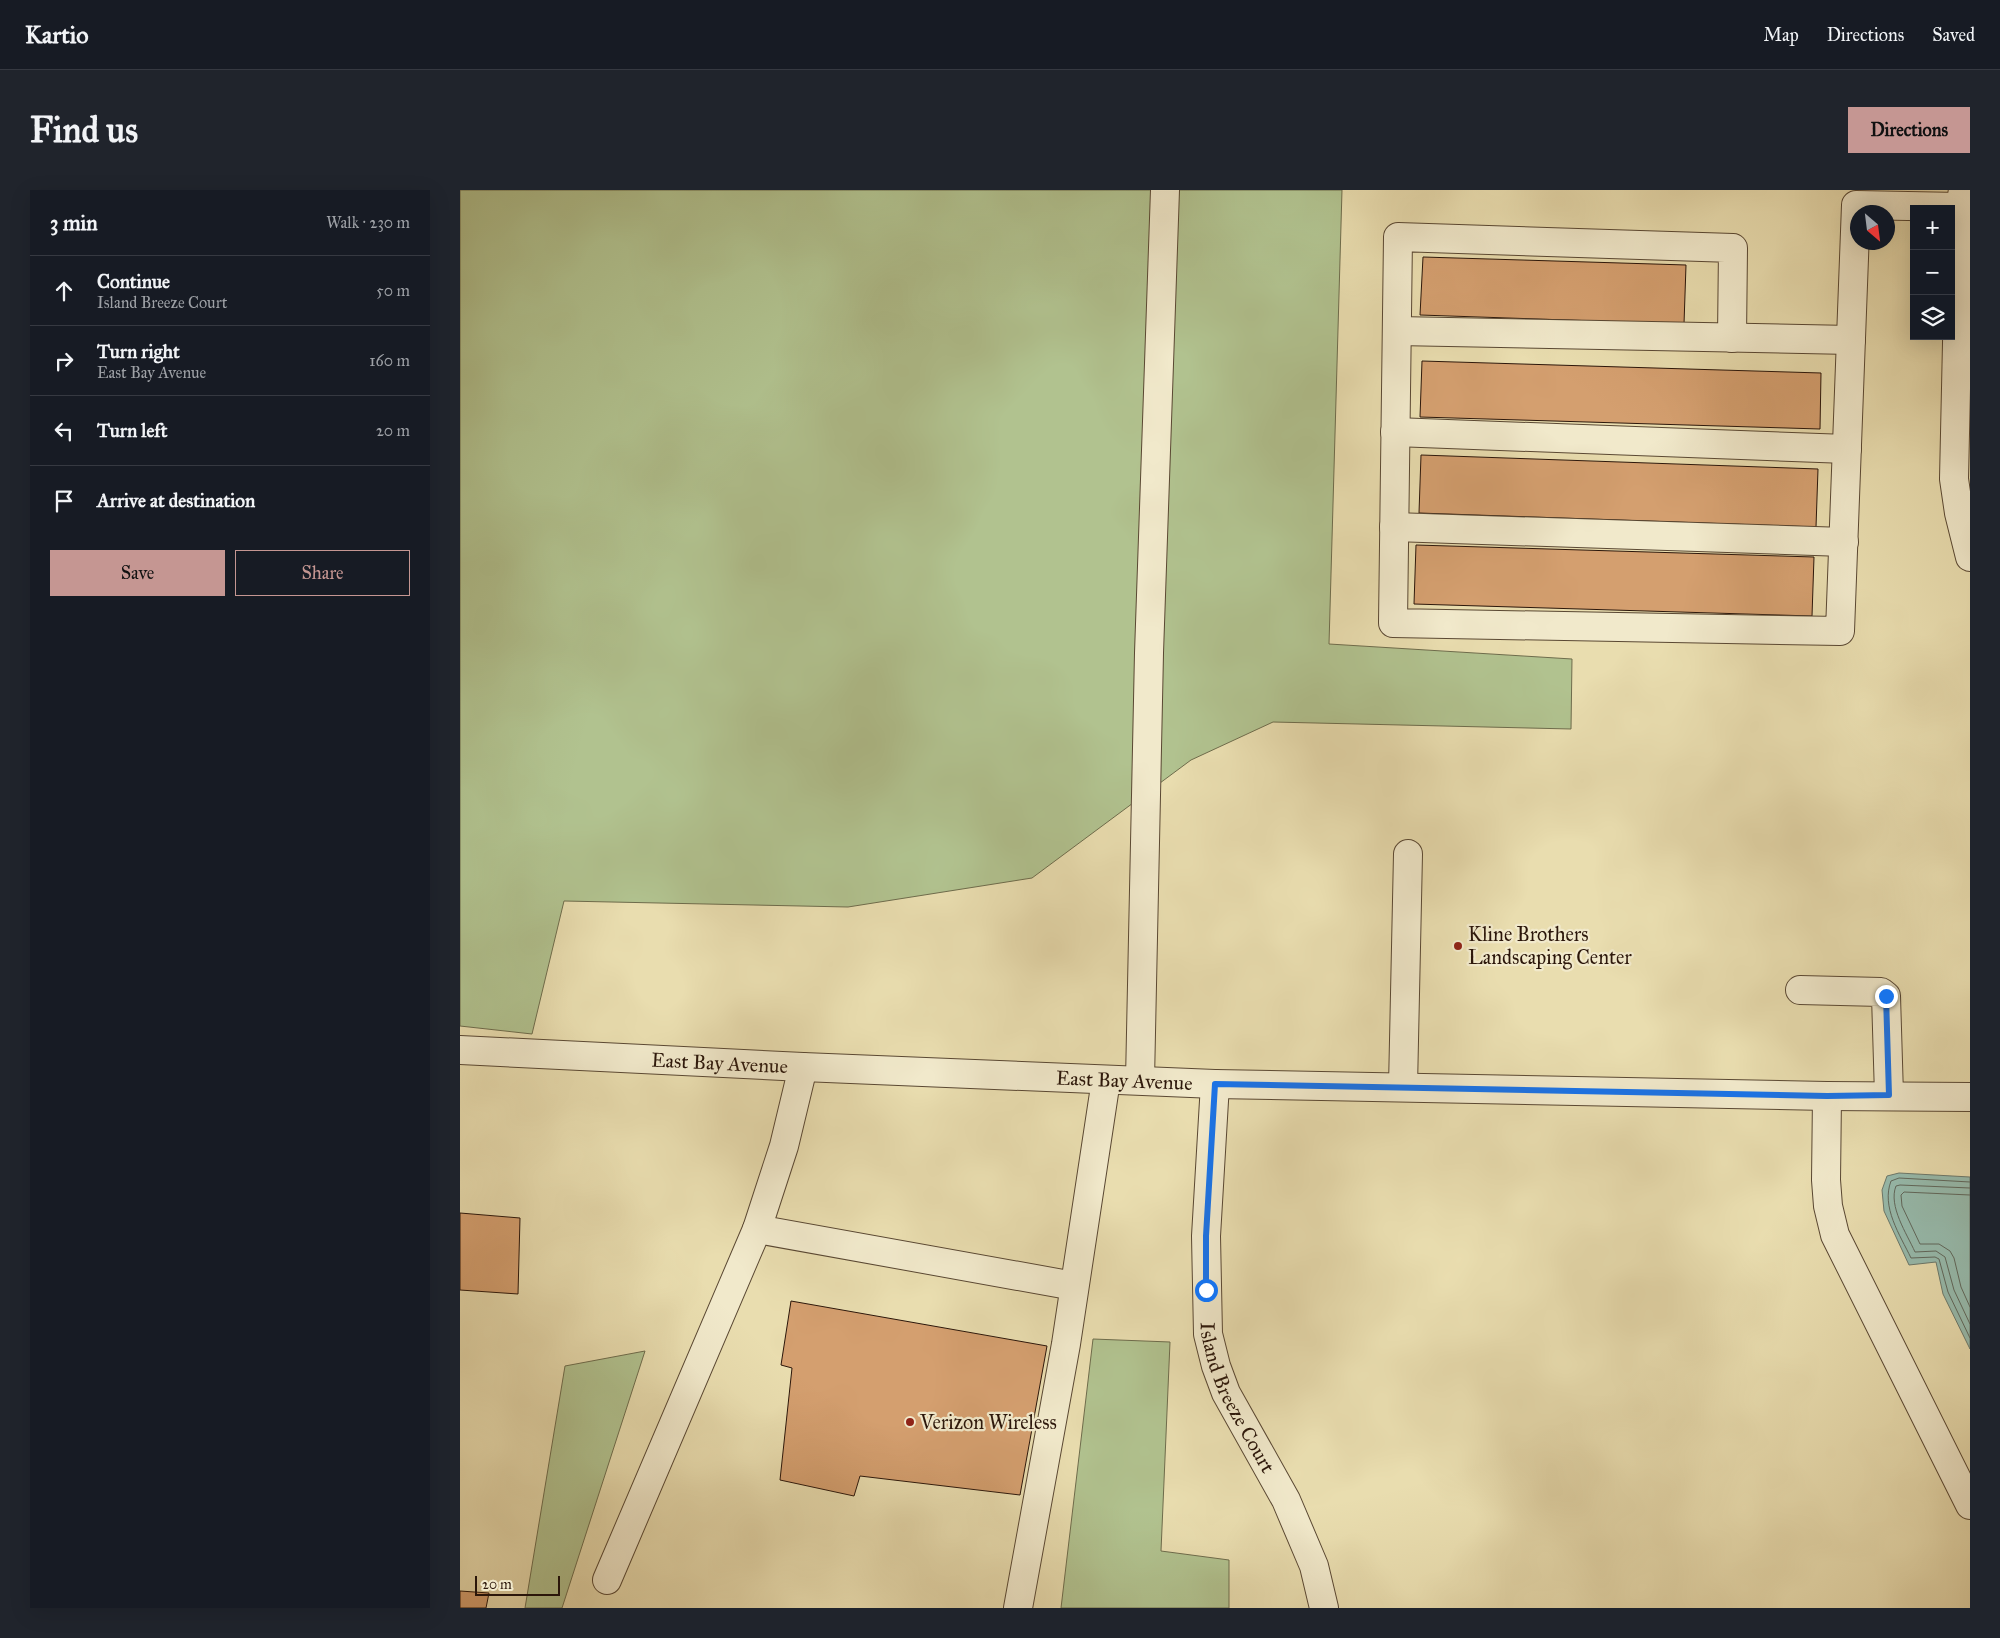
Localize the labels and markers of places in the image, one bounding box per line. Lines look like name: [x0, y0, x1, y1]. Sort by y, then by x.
place label: Kline Brothers Landscaping Center: [1468, 922, 1632, 970]
marker: Kline Brothers Landscaping Center: [1452, 940, 1464, 952]
place label: Verizon Wireless: [919, 1410, 1057, 1434]
marker: Verizon Wireless: [904, 1416, 916, 1428]

